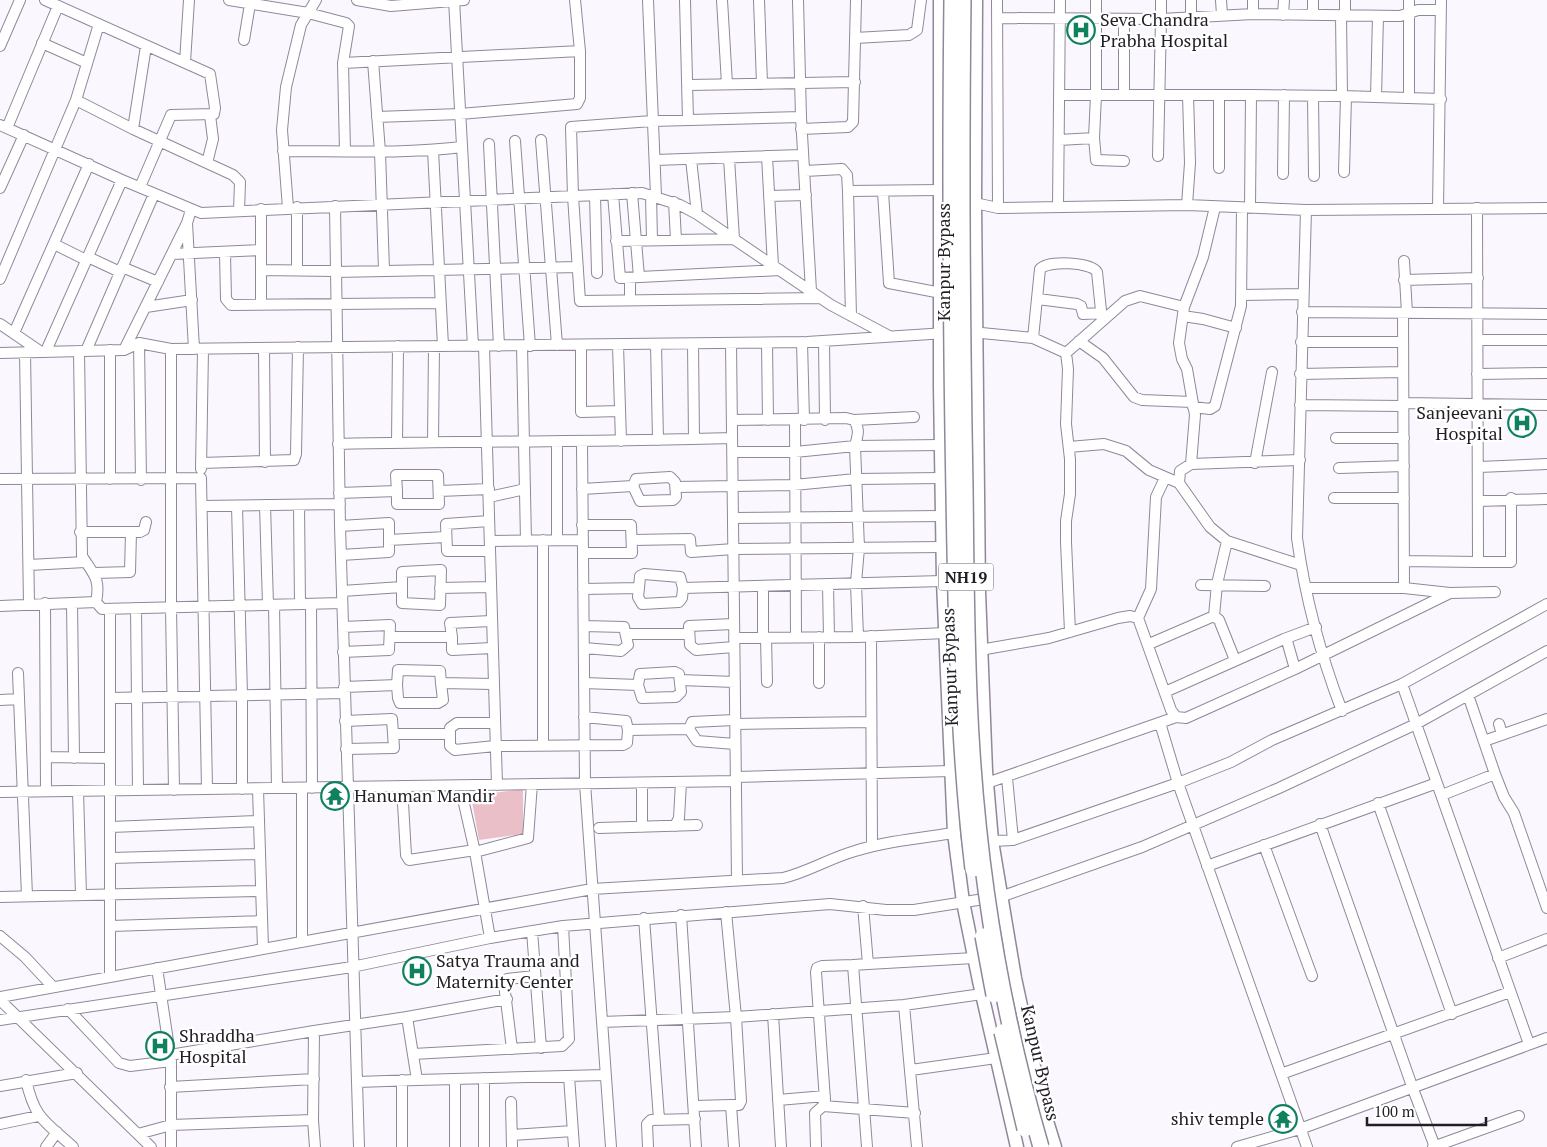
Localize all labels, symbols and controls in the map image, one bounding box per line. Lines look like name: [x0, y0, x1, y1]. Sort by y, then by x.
place label: Seva Chandra Prabha Hospital: [1100, 7, 1228, 52]
hospital icon: Seva Chandra Prabha Hospital: [1066, 15, 1096, 45]
street label: Kanpur Bypass: [931, 203, 955, 321]
place label: Sanjeevani Hospital: [1416, 400, 1503, 445]
hospital icon: Sanjeevani Hospital: [1507, 408, 1537, 438]
road number: NH19: [938, 564, 994, 590]
street label: Kanpur Bypass: [935, 608, 963, 727]
temple icon: Hanuman Mandir: [320, 781, 350, 811]
place label: Hanuman Mandir: [354, 783, 495, 807]
place label: Satya Trauma and Maternity Center: [436, 948, 580, 993]
hospital icon: Satya Trauma and Maternity Center: [402, 956, 432, 986]
street label: Kanpur Bypass: [1016, 1002, 1066, 1123]
place label: Shraddha Hospital: [179, 1023, 255, 1068]
hospital icon: Shraddha Hospital: [145, 1031, 175, 1061]
scale bar: [1367, 1094, 1486, 1126]
text: 100 m: [1374, 1101, 1415, 1121]
temple icon: shiv temple: [1268, 1104, 1298, 1134]
place label: shiv temple: [1171, 1106, 1264, 1130]

